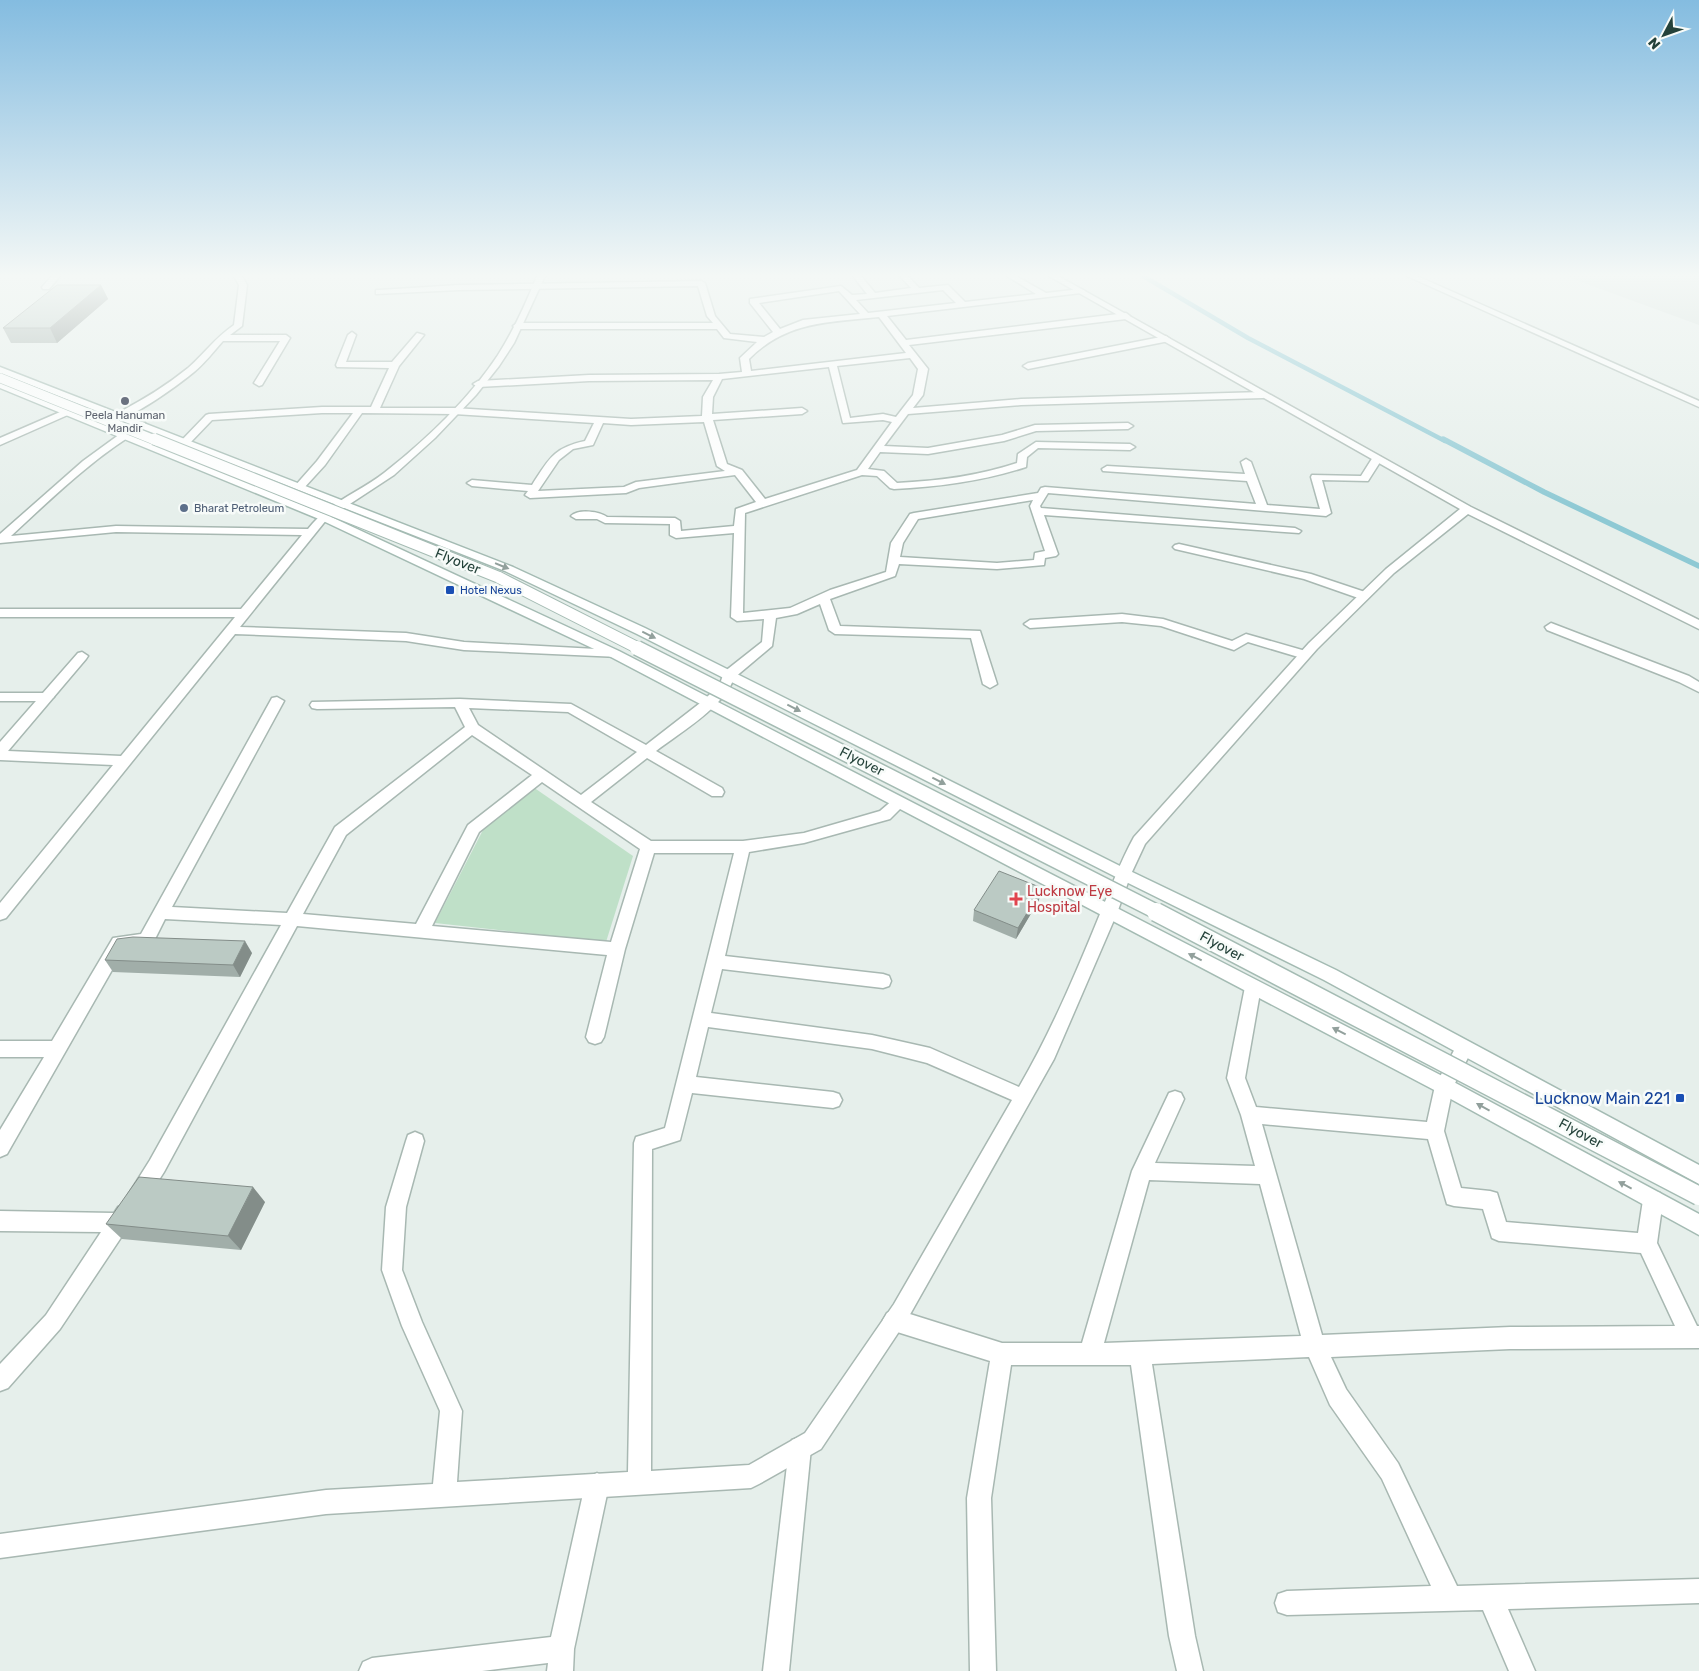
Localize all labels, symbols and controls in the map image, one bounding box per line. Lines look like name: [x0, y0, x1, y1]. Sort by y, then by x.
north arrow: [1639, 10, 1689, 60]
text: N: [1645, 34, 1664, 53]
marker: Peela Hanuman Mandir: [119, 395, 131, 407]
place label: Peela Hanuman Mandir: [85, 409, 165, 435]
marker: Bharat Petroleum: [178, 502, 190, 514]
place label: Bharat Petroleum: [194, 502, 284, 515]
street label: Flyover: [433, 545, 484, 578]
one-way arrow: [495, 562, 510, 570]
marker: Hotel Nexus: [444, 584, 456, 596]
place label: Hotel Nexus: [460, 584, 522, 597]
one-way arrow: [642, 631, 656, 639]
one-way arrow: [787, 703, 802, 712]
street label: Flyover: [837, 743, 887, 780]
one-way arrow: [932, 777, 947, 785]
place label: Lucknow Eye Hospital: [1027, 883, 1112, 916]
marker: Lucknow Eye Hospital: [1009, 892, 1023, 906]
street label: Flyover: [1197, 928, 1247, 965]
one-way arrow: [1187, 953, 1202, 961]
one-way arrow: [1332, 1027, 1346, 1035]
place label: Lucknow Main 221: [1535, 1089, 1670, 1108]
marker: Lucknow Main 221: [1674, 1092, 1686, 1104]
one-way arrow: [1475, 1103, 1490, 1111]
street label: Flyover: [1556, 1115, 1606, 1152]
one-way arrow: [1618, 1181, 1632, 1189]

